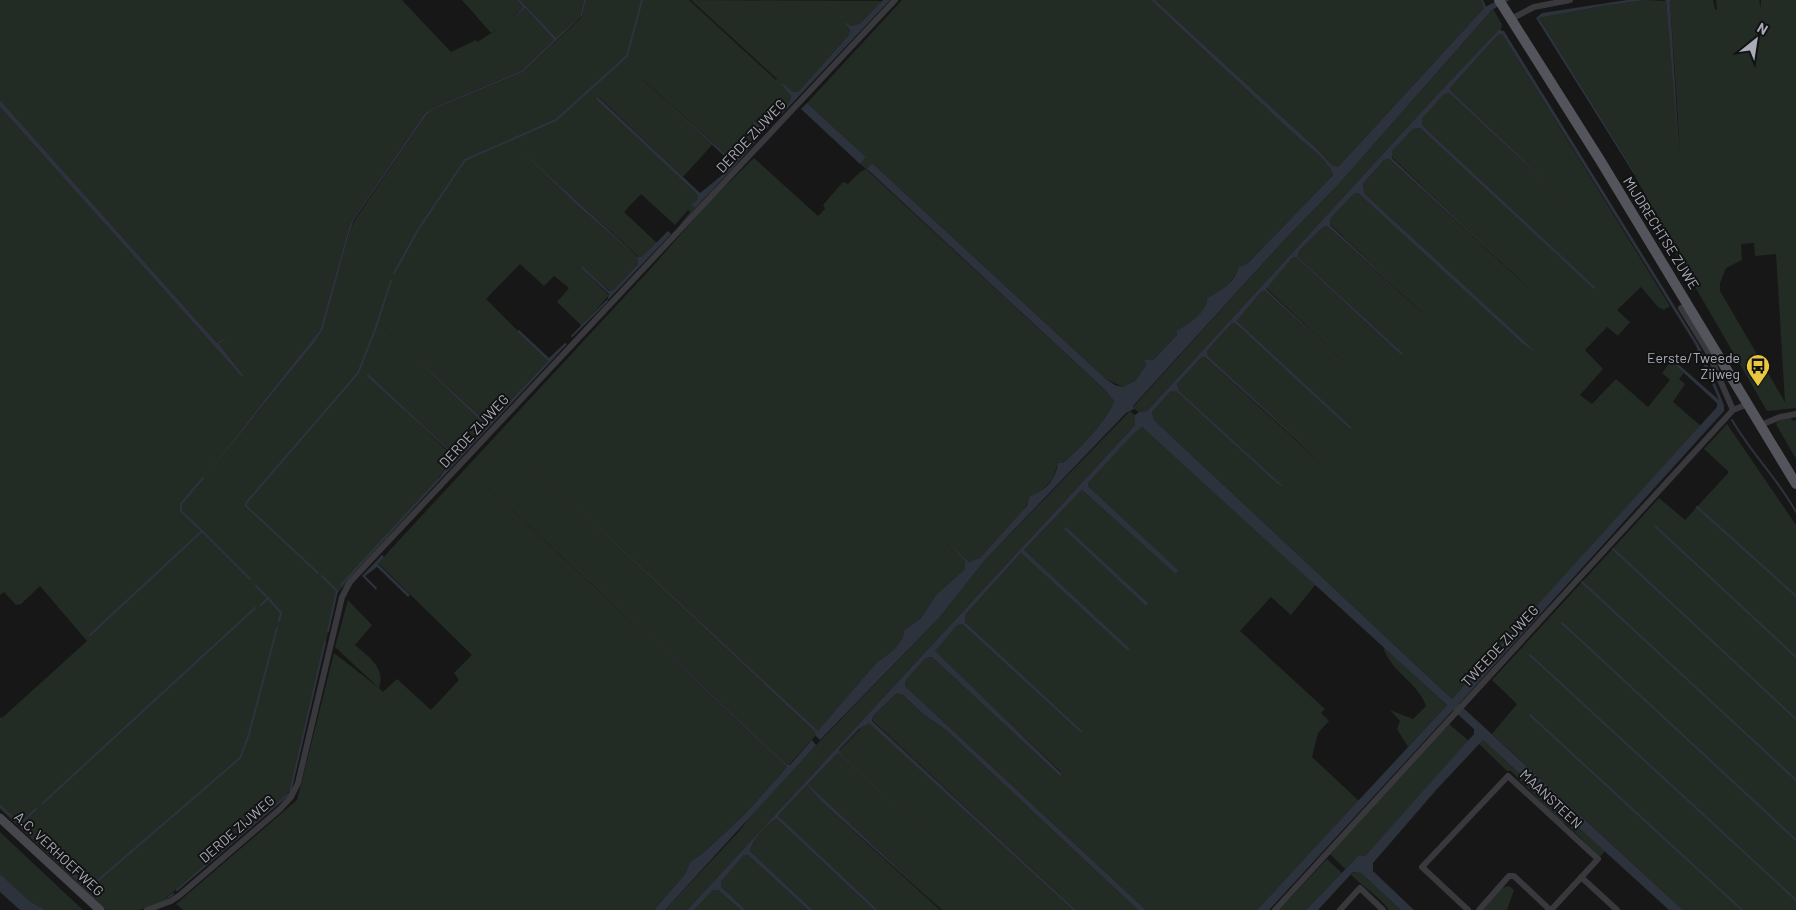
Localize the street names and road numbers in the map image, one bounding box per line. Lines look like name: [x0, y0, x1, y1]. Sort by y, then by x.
street label: DERDE ZIJWEG: [712, 95, 789, 176]
street label: MIJDRECHTSE ZUWE: [1620, 173, 1703, 292]
street label: DERDE ZIJWEG: [435, 390, 512, 471]
street label: TWEEDE ZIJWEG: [1457, 601, 1542, 690]
street label: MAANSTEEN: [1517, 766, 1586, 832]
street label: DERDE ZIJWEG: [196, 791, 278, 866]
street label: A.C. VERHOEFWEG: [11, 808, 108, 899]

